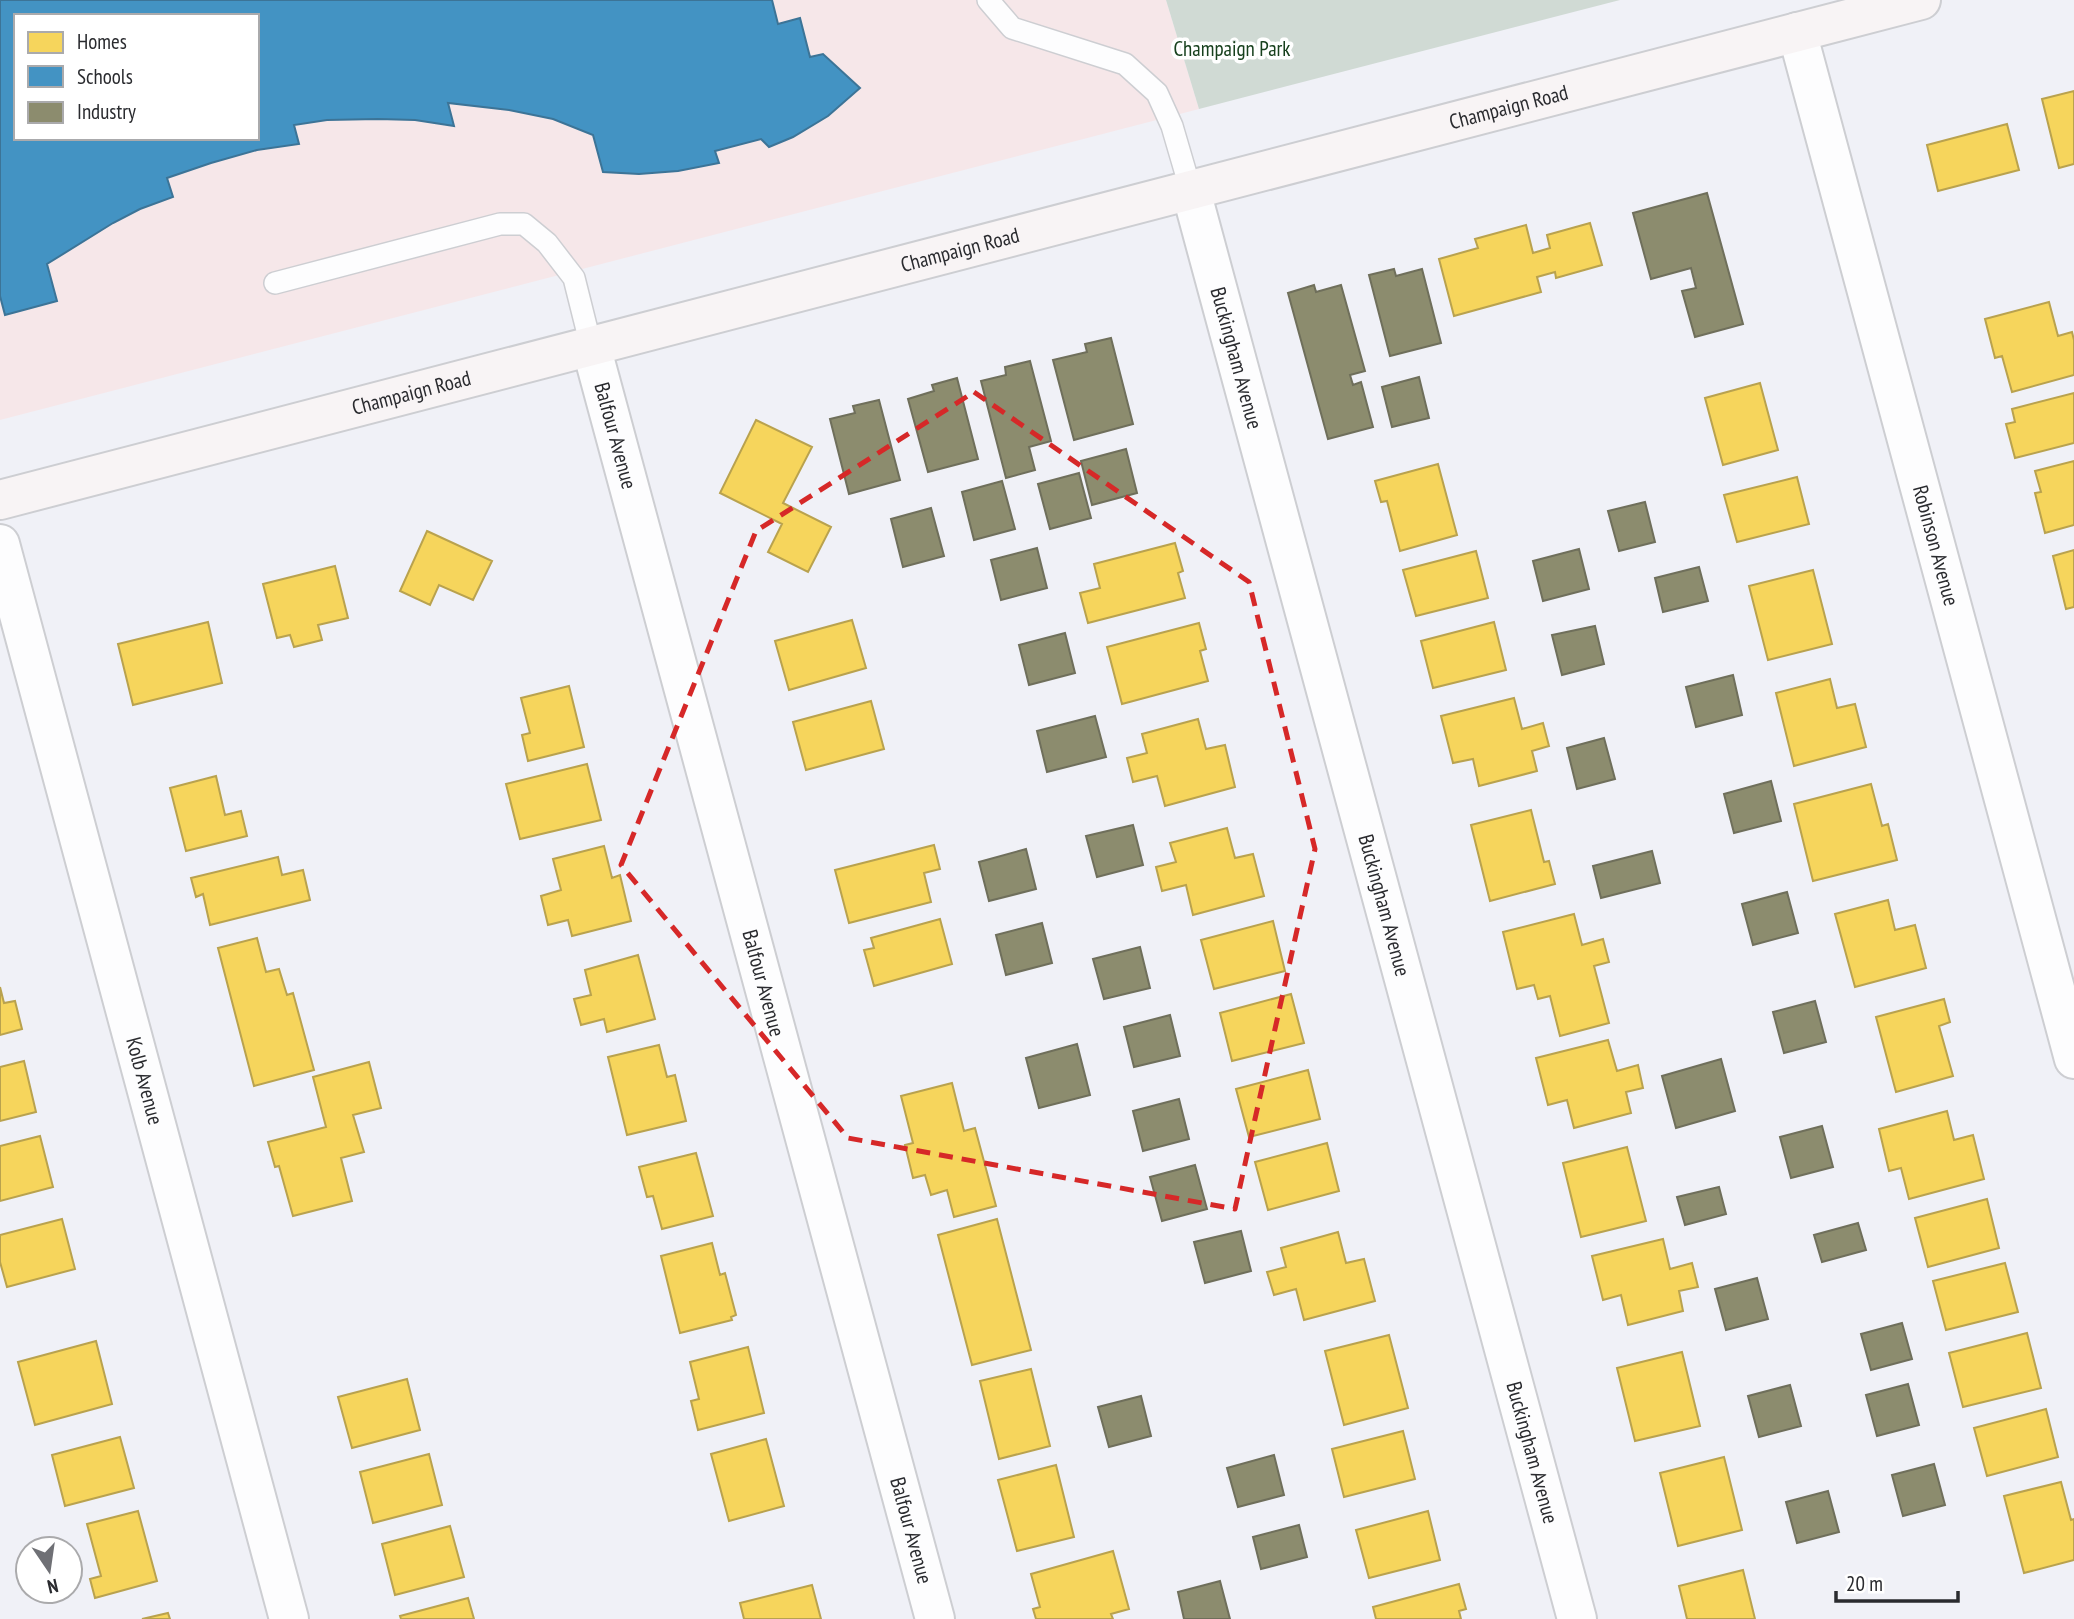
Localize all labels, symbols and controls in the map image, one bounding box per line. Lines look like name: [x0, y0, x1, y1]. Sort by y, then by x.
legend: [14, 14, 259, 140]
text: Homes: [77, 28, 127, 55]
park label: Champaign Park: [1174, 35, 1290, 62]
text: Schools: [77, 63, 133, 90]
street label: Champaign Road: [1446, 78, 1571, 135]
text: Industry: [77, 98, 136, 125]
street label: Champaign Road: [898, 221, 1022, 278]
street label: Buckingham Avenue: [1205, 284, 1269, 432]
street label: Champaign Road: [349, 364, 473, 421]
street label: Balfour Avenue: [588, 379, 643, 492]
street label: Robinson Avenue: [1907, 482, 1965, 609]
street label: Buckingham Avenue: [1353, 831, 1417, 979]
street label: Balfour Avenue: [736, 927, 791, 1039]
street label: Kolb Avenue: [120, 1034, 170, 1128]
street label: Buckingham Avenue: [1500, 1379, 1565, 1527]
street label: Balfour Avenue: [884, 1474, 939, 1587]
north arrow: [14, 1535, 84, 1605]
scale bar: [1836, 1560, 1958, 1604]
text: 20 m: [1846, 1570, 1883, 1597]
text: N: [45, 1574, 61, 1599]

